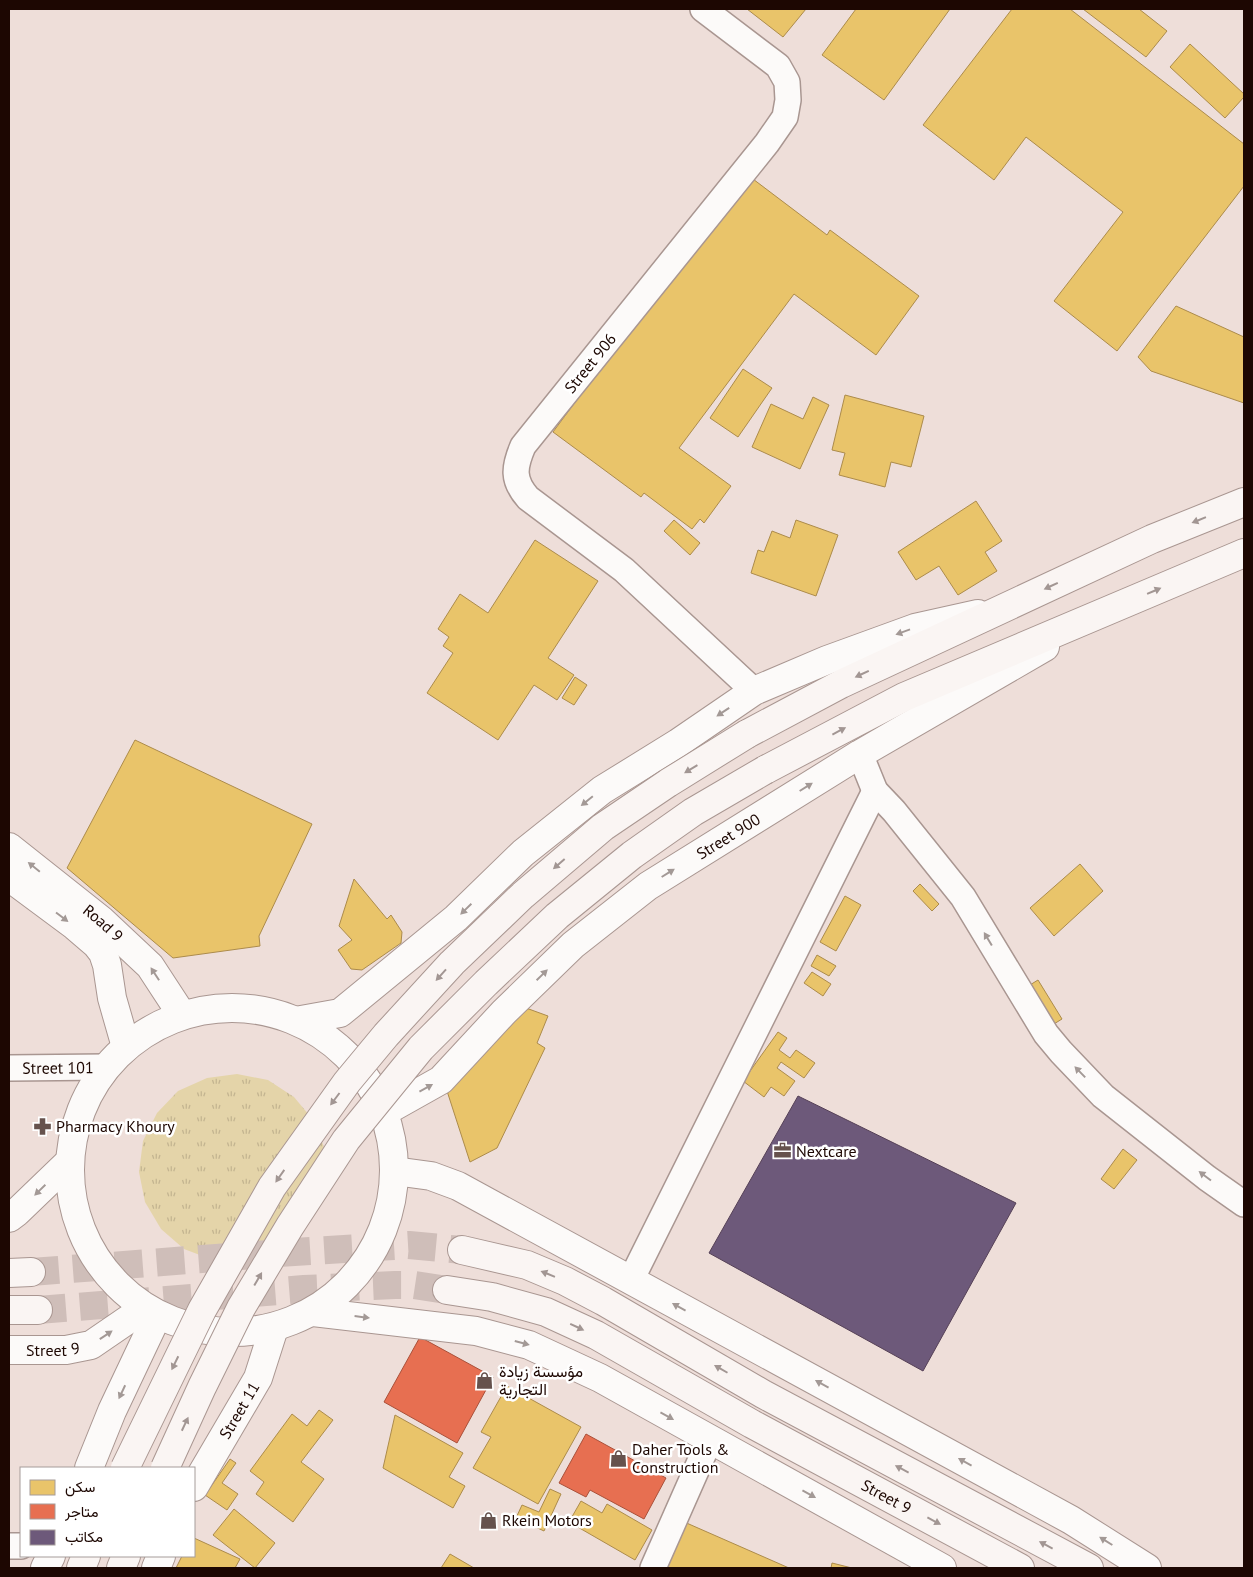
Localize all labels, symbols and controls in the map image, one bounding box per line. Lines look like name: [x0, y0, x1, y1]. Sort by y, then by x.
street label: Street 906: [560, 329, 620, 397]
one-way arrow: [1191, 516, 1206, 524]
one-way arrow: [1044, 582, 1058, 590]
one-way arrow: [1147, 587, 1161, 595]
one-way arrow: [895, 629, 910, 636]
one-way arrow: [855, 670, 869, 678]
one-way arrow: [716, 708, 730, 717]
one-way arrow: [832, 727, 846, 735]
one-way arrow: [684, 764, 697, 773]
one-way arrow: [799, 782, 812, 792]
one-way arrow: [581, 796, 594, 807]
street label: Street 900: [692, 809, 764, 864]
one-way arrow: [554, 858, 566, 870]
one-way arrow: [28, 861, 41, 872]
one-way arrow: [661, 868, 675, 878]
street label: Road 9: [79, 900, 128, 946]
one-way arrow: [460, 903, 472, 915]
one-way arrow: [55, 911, 68, 922]
one-way arrow: [984, 932, 993, 945]
one-way arrow: [151, 967, 160, 981]
one-way arrow: [435, 968, 446, 981]
one-way arrow: [536, 969, 548, 981]
street label: Street 101: [22, 1057, 94, 1078]
one-way arrow: [1074, 1066, 1086, 1078]
one-way arrow: [419, 1084, 434, 1092]
one-way arrow: [330, 1092, 340, 1105]
pharmacy icon: Pharmacy Khoury: [32, 1116, 52, 1136]
place label: Pharmacy Khoury: [56, 1116, 175, 1136]
office icon: Nextcare: [772, 1141, 792, 1161]
place label: Nextcare: [796, 1141, 857, 1161]
one-way arrow: [275, 1169, 285, 1182]
one-way arrow: [1199, 1170, 1212, 1181]
one-way arrow: [34, 1184, 46, 1196]
one-way arrow: [540, 1270, 555, 1278]
one-way arrow: [254, 1272, 263, 1285]
one-way arrow: [672, 1302, 686, 1311]
one-way arrow: [354, 1313, 370, 1321]
one-way arrow: [570, 1323, 584, 1331]
one-way arrow: [99, 1330, 113, 1340]
street label: Street 9: [26, 1337, 82, 1360]
one-way arrow: [514, 1339, 529, 1347]
one-way arrow: [171, 1356, 179, 1370]
place label: مؤسسة زيادة التجارية: [499, 1361, 583, 1400]
one-way arrow: [714, 1365, 728, 1374]
shop icon: مؤسسة زيادة التجارية: [475, 1370, 495, 1390]
street label: Street 11: [215, 1378, 264, 1442]
one-way arrow: [815, 1380, 829, 1388]
one-way arrow: [117, 1384, 126, 1399]
one-way arrow: [660, 1411, 673, 1420]
one-way arrow: [182, 1417, 190, 1431]
place label: Daher Tools & Construction: [632, 1439, 729, 1477]
shop icon: Daher Tools & Construction: [608, 1448, 628, 1468]
one-way arrow: [957, 1458, 972, 1466]
one-way arrow: [896, 1464, 909, 1473]
legend: [20, 1467, 195, 1557]
street label: Street 9: [858, 1475, 915, 1518]
text: سكن: [65, 1477, 95, 1497]
one-way arrow: [802, 1490, 815, 1499]
text: متاجر: [64, 1502, 99, 1521]
shop icon: Rkein Motors: [478, 1510, 498, 1530]
place label: Rkein Motors: [502, 1510, 592, 1530]
one-way arrow: [927, 1517, 941, 1525]
text: مكاتب: [65, 1527, 103, 1546]
one-way arrow: [1100, 1537, 1113, 1546]
one-way arrow: [1038, 1541, 1053, 1549]

